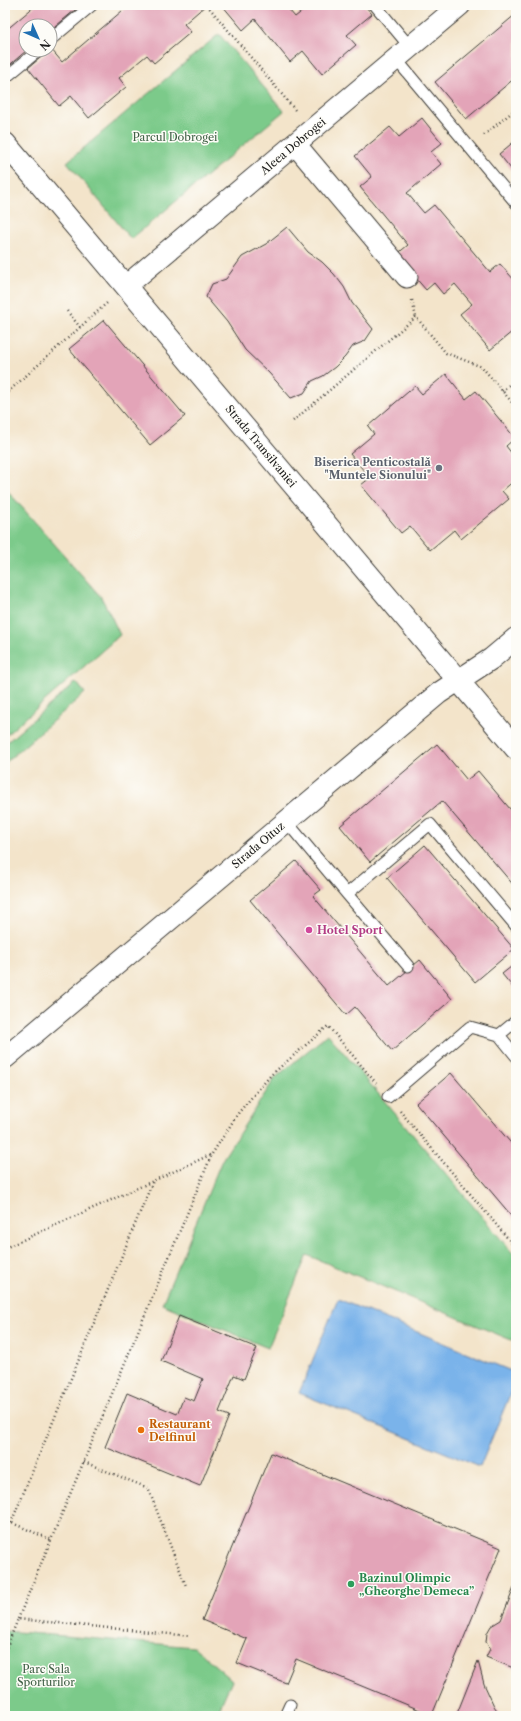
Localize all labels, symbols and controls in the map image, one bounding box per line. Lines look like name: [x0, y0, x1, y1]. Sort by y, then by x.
north arrow: [18, 18, 58, 58]
text: N: [36, 37, 53, 54]
street label: Aleea Dobrogei: [257, 114, 329, 178]
park label: Parcul Dobrogei: [133, 130, 218, 144]
street label: Strada Transilvaniei: [222, 402, 300, 491]
place label: Biserica Penticostală "Muntele Sionului": [314, 455, 432, 482]
marker: Biserica Penticostală "Muntele Sionului": [434, 463, 444, 473]
street label: Strada Oituz: [229, 819, 288, 871]
place label: Hotel Sport: [317, 923, 383, 937]
marker: Hotel Sport: [304, 925, 314, 935]
place label: Restaurant Delfinul: [149, 1417, 211, 1444]
marker: Restaurant Delfinul: [136, 1425, 146, 1435]
place label: Bazinul Olimpic „Gheorghe Demeca”: [359, 1571, 474, 1598]
marker: Bazinul Olimpic „Gheorghe Demeca”: [346, 1579, 356, 1589]
park label: Parc Sala Sporturilor: [17, 1662, 75, 1689]

